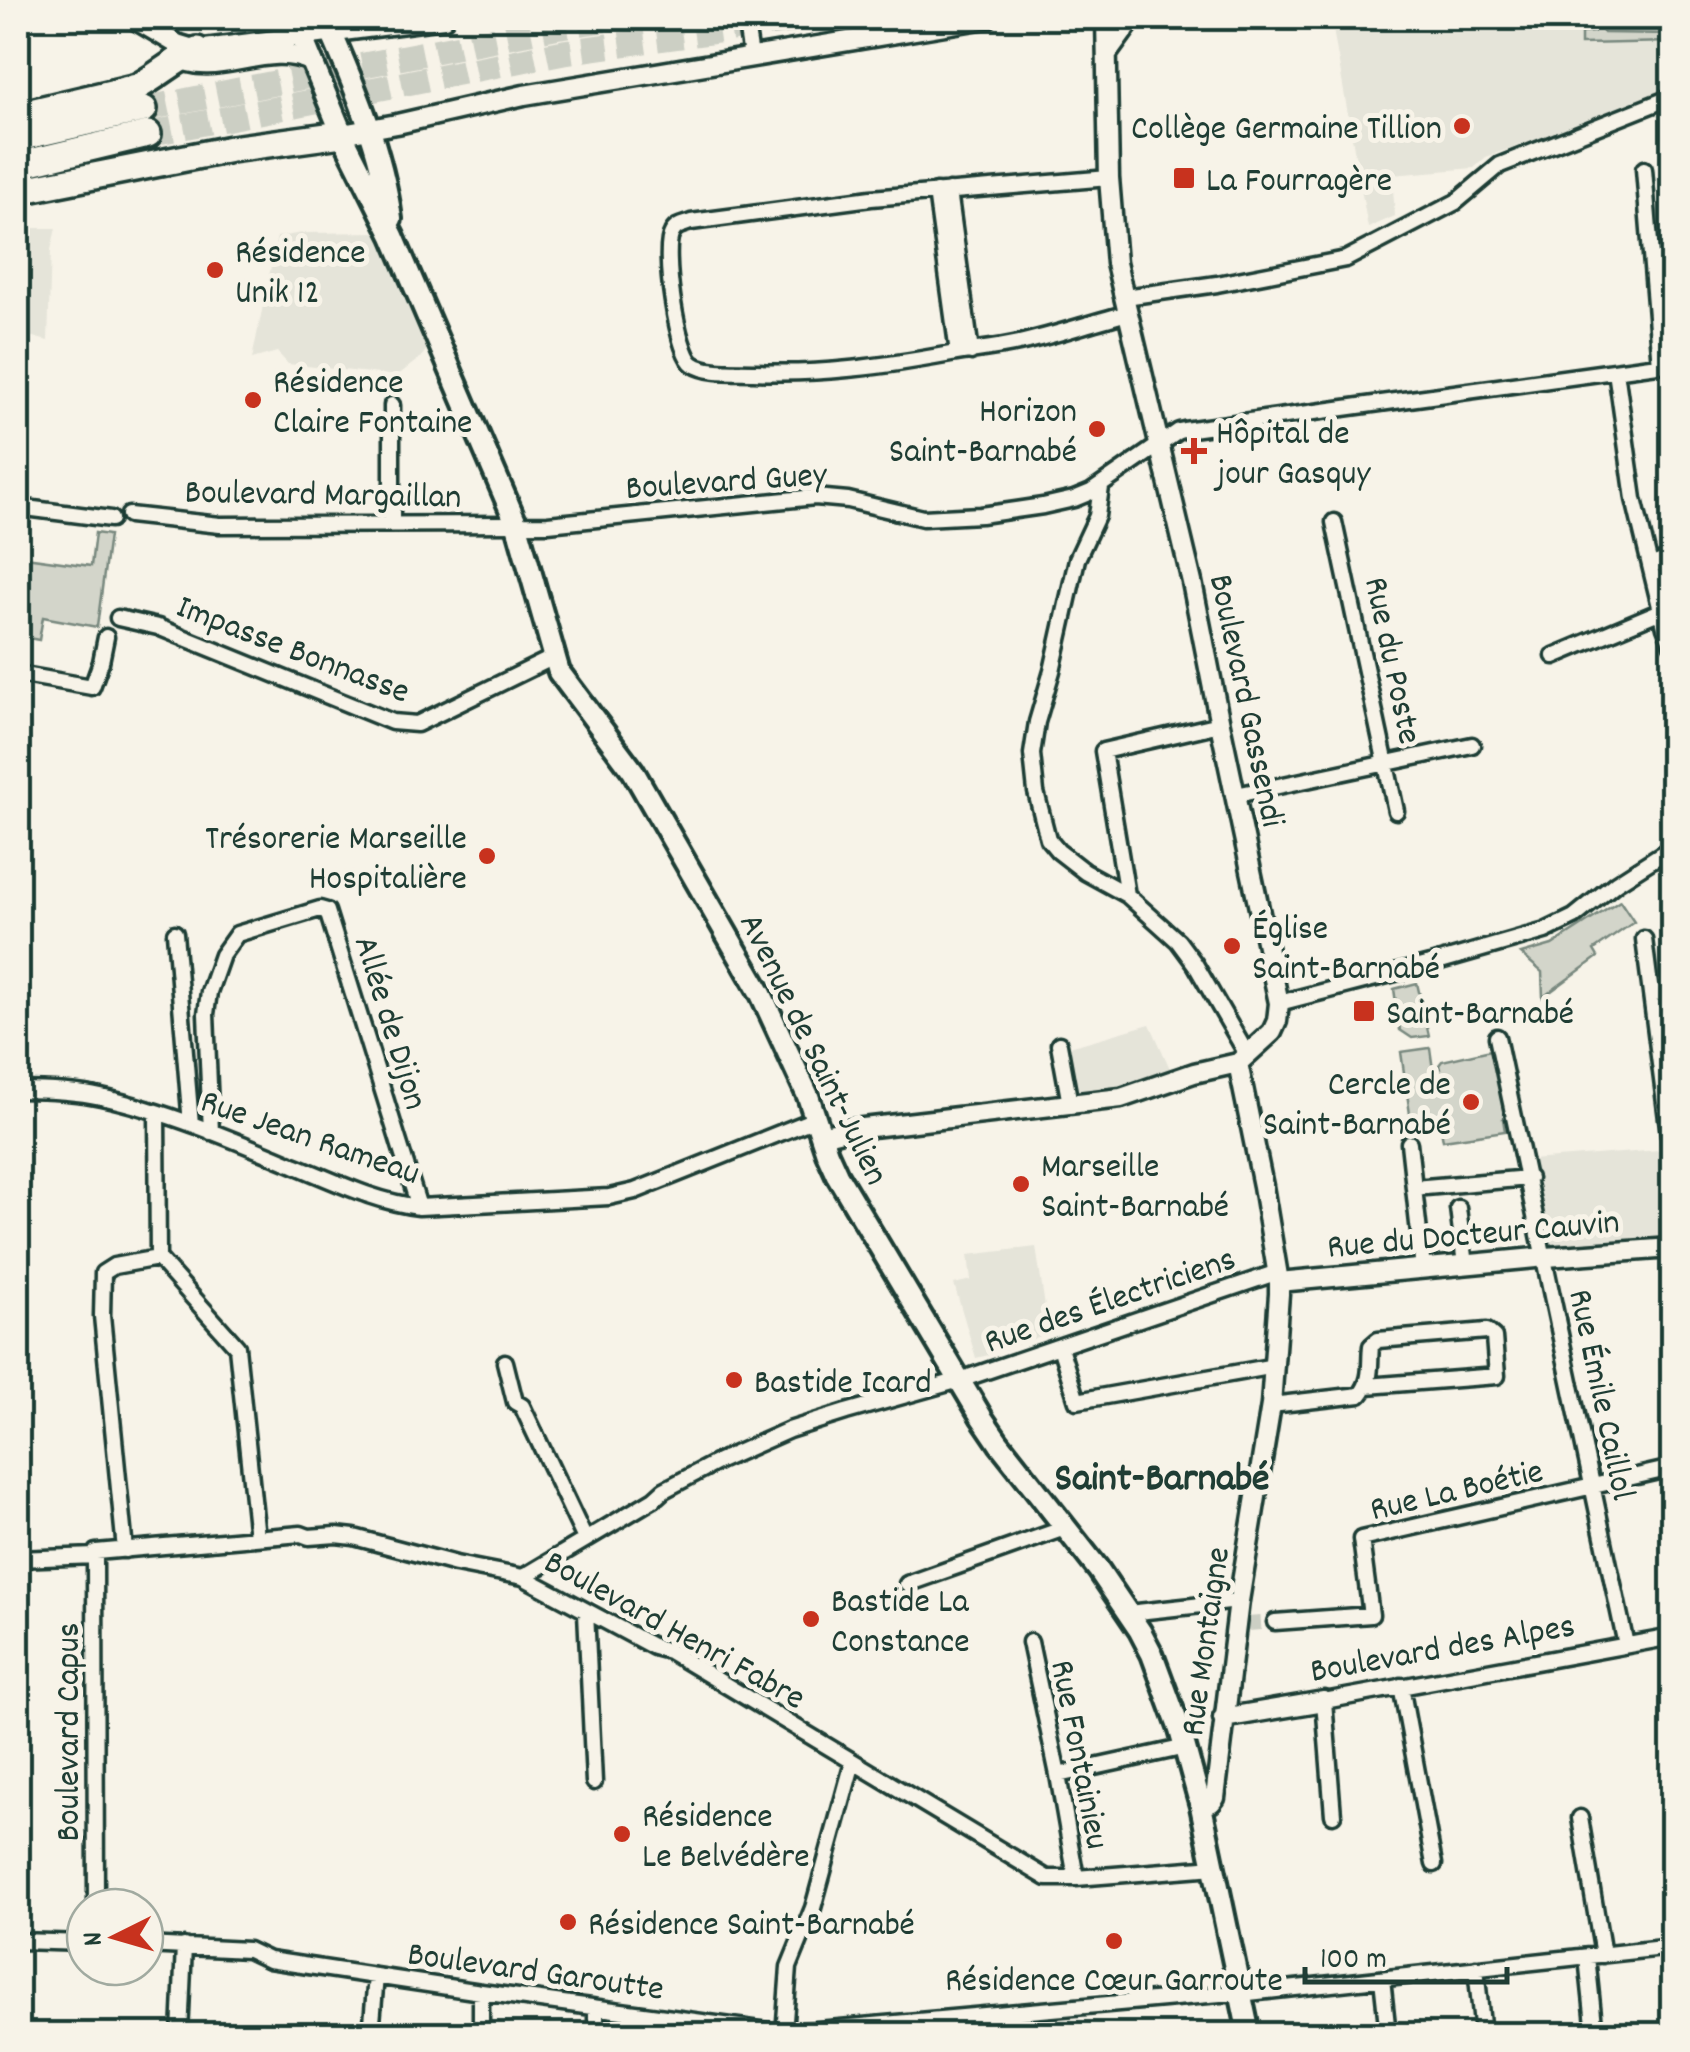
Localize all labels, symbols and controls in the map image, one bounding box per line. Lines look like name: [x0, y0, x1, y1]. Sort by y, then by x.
place label: Collège Germaine Tillion: [1131, 106, 1442, 156]
marker: Collège Germaine Tillion: [1451, 115, 1473, 137]
place label: La Fourragère: [1206, 158, 1392, 208]
marker: La Fourragère: [1171, 165, 1197, 191]
place label: Résidence Unik 12: [235, 230, 366, 320]
marker: Résidence Unik 12: [204, 259, 226, 281]
place label: Résidence Claire Fontaine: [273, 360, 473, 450]
marker: Résidence Claire Fontaine: [242, 389, 264, 411]
place label: Horizon Saint-Barnabé: [889, 389, 1077, 479]
place label: Hôpital de jour Gasquy: [1213, 411, 1371, 501]
marker: Horizon Saint-Barnabé: [1086, 418, 1108, 440]
marker: Hôpital de jour Gasquy: [1181, 438, 1207, 464]
street label: Boulevard Guey: [624, 452, 830, 516]
street label: Boulevard Margaillan: [184, 470, 462, 524]
street label: Boulevard Gassendi: [1193, 570, 1295, 832]
street label: Rue du Poste: [1348, 573, 1432, 749]
street label: Impasse Bonnasse: [168, 584, 416, 719]
place label: Trésorerie Marseille Hospitalière: [205, 816, 467, 906]
marker: Trésorerie Marseille Hospitalière: [476, 845, 498, 867]
street label: Avenue de Saint-Julien: [724, 906, 899, 1195]
place label: Église Saint-Barnabé: [1252, 906, 1440, 996]
street label: Allée de Dijon: [338, 930, 438, 1117]
marker: Église Saint-Barnabé: [1221, 935, 1243, 957]
place label: Saint-Barnabé: [1386, 991, 1574, 1041]
marker: Saint-Barnabé: [1351, 998, 1377, 1024]
place label: Cercle de Saint-Barnabé: [1263, 1062, 1451, 1152]
street label: Rue Jean Rameau: [193, 1079, 426, 1201]
marker: Cercle de Saint-Barnabé: [1460, 1091, 1482, 1113]
place label: Marseille Saint-Barnabé: [1041, 1144, 1229, 1234]
marker: Marseille Saint-Barnabé: [1010, 1173, 1032, 1195]
street label: Rue du Docteur Cauvin: [1325, 1199, 1622, 1275]
street label: Rue des Électriciens: [978, 1236, 1243, 1369]
street label: Rue Émile Caillol: [1552, 1285, 1646, 1505]
place label: Bastide Icard: [754, 1360, 932, 1410]
marker: Bastide Icard: [723, 1369, 745, 1391]
street label: Rue La Boétie: [1366, 1449, 1549, 1537]
district label: Saint-Barnabé: [1055, 1453, 1270, 1510]
street label: Boulevard Henri Fabre: [534, 1540, 813, 1725]
street label: Rue Montaigne: [1170, 1544, 1246, 1739]
place label: Bastide La Constance: [831, 1579, 970, 1669]
street label: Boulevard des Alpes: [1307, 1603, 1579, 1699]
marker: Bastide La Constance: [800, 1608, 822, 1630]
street label: Boulevard Capus: [46, 1622, 96, 1842]
street label: Rue Fontainieu: [1034, 1656, 1120, 1854]
place label: Résidence Le Belvédère: [642, 1794, 810, 1884]
marker: Résidence Le Belvédère: [611, 1823, 633, 1845]
north arrow: [65, 1887, 165, 1987]
place label: Résidence Saint-Barnabé: [588, 1902, 915, 1952]
marker: Résidence Saint-Barnabé: [557, 1911, 579, 1933]
scale bar: [1305, 1922, 1508, 1984]
text: N: [75, 1930, 116, 1947]
marker: Résidence Cœur Garroute: [1103, 1930, 1125, 1952]
street label: Boulevard Garoutte: [404, 1931, 667, 2017]
text: 100 m: [1320, 1940, 1387, 1983]
place label: Résidence Cœur Garroute: [945, 1958, 1283, 2008]

